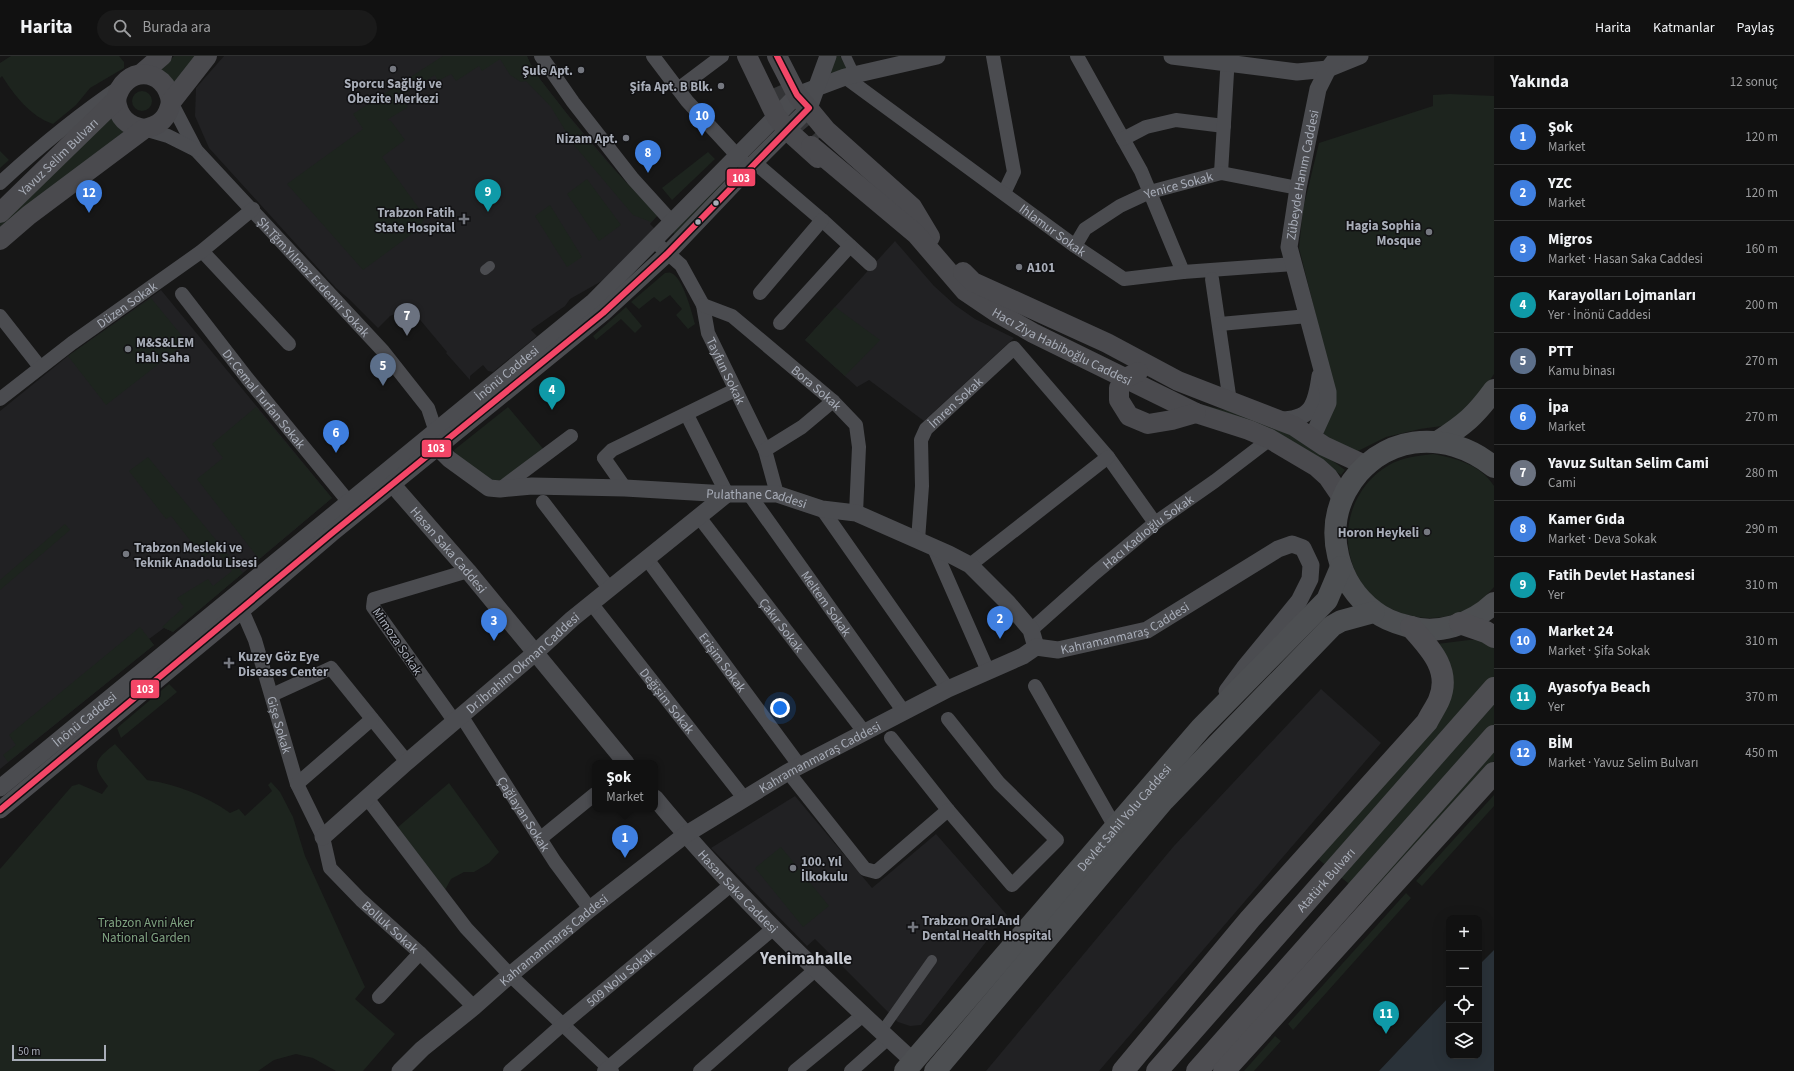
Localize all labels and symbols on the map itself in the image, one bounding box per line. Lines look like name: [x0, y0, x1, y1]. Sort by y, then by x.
place label: Şule Apt.: [522, 62, 573, 80]
marker: Sporcu Sağlığı ve Obezite Merkezi: [388, 64, 398, 74]
marker: Şule Apt.: [576, 65, 586, 75]
place label: Sporcu Sağlığı ve Obezite Merkezi: [344, 75, 442, 108]
place label: Şifa Apt. B Blk.: [630, 78, 713, 96]
marker: Şifa Apt. B Blk.: [716, 81, 726, 91]
pin: 10: [689, 103, 715, 136]
street label: Zübeyde Hanım Caddesi: [1282, 108, 1324, 241]
street label: Yavuz Selim Bulvarı: [14, 114, 102, 201]
place label: Nizam Apt.: [556, 130, 618, 148]
marker: Nizam Apt.: [621, 133, 631, 143]
pin: 8: [635, 140, 661, 173]
street label: Yenice Sokak: [1140, 167, 1215, 204]
line badge: 103: [726, 168, 756, 187]
text: 103: [732, 171, 750, 186]
pin: 9: [475, 179, 501, 212]
pin: 12: [76, 180, 102, 213]
unlabelled marker: [711, 198, 721, 208]
street label: Ihlamur Sokak: [1015, 200, 1090, 261]
place label: Trabzon Fatih State Hospital: [375, 204, 455, 237]
street label: Şh.Tğm.Yılmaz Erdemir Sokak: [252, 213, 374, 342]
marker: Trabzon Fatih State Hospital: [458, 213, 470, 225]
unlabelled marker: [693, 217, 703, 227]
place label: Hagia Sophia Mosque: [1346, 217, 1421, 250]
marker: Hagia Sophia Mosque: [1424, 227, 1434, 237]
place label: A101: [1026, 259, 1055, 277]
marker: A101: [1014, 262, 1024, 272]
street label: Düzen Sokak: [93, 277, 161, 333]
pin: 7: [394, 303, 420, 336]
street label: Hacı Ziya Habiboğlu Caddesi: [988, 304, 1135, 390]
place label: M&S&LEM Halı Saha: [136, 334, 194, 367]
street label: Tayfun Sokak: [701, 334, 750, 408]
street label: İnönü Caddesi: [471, 342, 543, 405]
marker: M&S&LEM Halı Saha: [123, 344, 133, 354]
street label: Dr.Cemal Turfan Sokak: [218, 346, 310, 453]
pin: 5: [370, 353, 396, 386]
street label: Bora Sokak: [787, 362, 846, 415]
street label: İmren Sokak: [925, 373, 987, 432]
pin: 4: [539, 377, 565, 410]
pin: 6: [323, 420, 349, 453]
line badge: 103: [421, 439, 452, 458]
text: 103: [427, 441, 445, 456]
street label: Pulathane Caddesi: [706, 485, 809, 513]
street label: Hacı Kadıoğlu Sokak: [1099, 490, 1198, 573]
street label: Hasan Saka Caddesi: [406, 503, 491, 597]
place label: Horon Heykeli: [1338, 524, 1419, 542]
marker: Horon Heykeli: [1422, 527, 1432, 537]
place label: Trabzon Mesleki ve Teknik Anadolu Lisesi: [134, 539, 257, 572]
marker: Trabzon Mesleki ve Teknik Anadolu Lisesi: [121, 549, 131, 559]
street label: Meltem Sokak: [796, 567, 856, 641]
street label: Çakır Sokak: [754, 595, 808, 657]
street label: Kahramanmaraş Caddesi: [1059, 598, 1193, 659]
street label: Mimoza Sokak: [368, 604, 427, 679]
pin: 2: [987, 606, 1013, 639]
street label: Dr.İbrahim Okman Caddesi: [462, 608, 584, 718]
pin: 3: [481, 608, 507, 641]
street label: Erişim Sokak: [694, 629, 751, 697]
place label: Kuzey Göz Eye Diseases Center: [238, 648, 329, 681]
marker: Kuzey Göz Eye Diseases Center: [223, 657, 235, 669]
street label: Değişim Sokak: [635, 664, 699, 738]
line badge: 103: [130, 679, 160, 699]
text: 103: [136, 682, 154, 697]
street label: İnönü Caddesi: [49, 688, 121, 751]
street label: Gişe Sokak: [262, 694, 296, 756]
your location: [770, 698, 790, 718]
street label: Kahramanmaraş Caddesi: [756, 717, 884, 798]
street label: Devlet Sahil Yolu Caddesi: [1073, 761, 1176, 875]
street label: Çağlayan Sokak: [492, 773, 554, 856]
pin: 1: [612, 825, 638, 858]
street label: Atatürk Bulvarı: [1293, 844, 1360, 916]
street label: Hasan Saka Caddesi: [693, 846, 782, 938]
place label: 100. Yıl İlkokulu: [801, 853, 848, 886]
marker: 100. Yıl İlkokulu: [788, 863, 798, 873]
street label: Kahramanmaraş Caddesi: [496, 890, 612, 991]
street label: Bolluk Sokak: [358, 897, 423, 958]
place label: Trabzon Oral And Dental Health Hospital: [922, 912, 1052, 945]
park label: Trabzon Avni Aker National Garden: [98, 914, 195, 947]
marker: Trabzon Oral And Dental Health Hospital: [907, 921, 919, 933]
street label: 509 Nolu Sokak: [583, 943, 659, 1011]
district label: Yenimahalle: [759, 947, 852, 971]
pin: 11: [1373, 1001, 1399, 1034]
scale bar: [12, 1043, 106, 1062]

